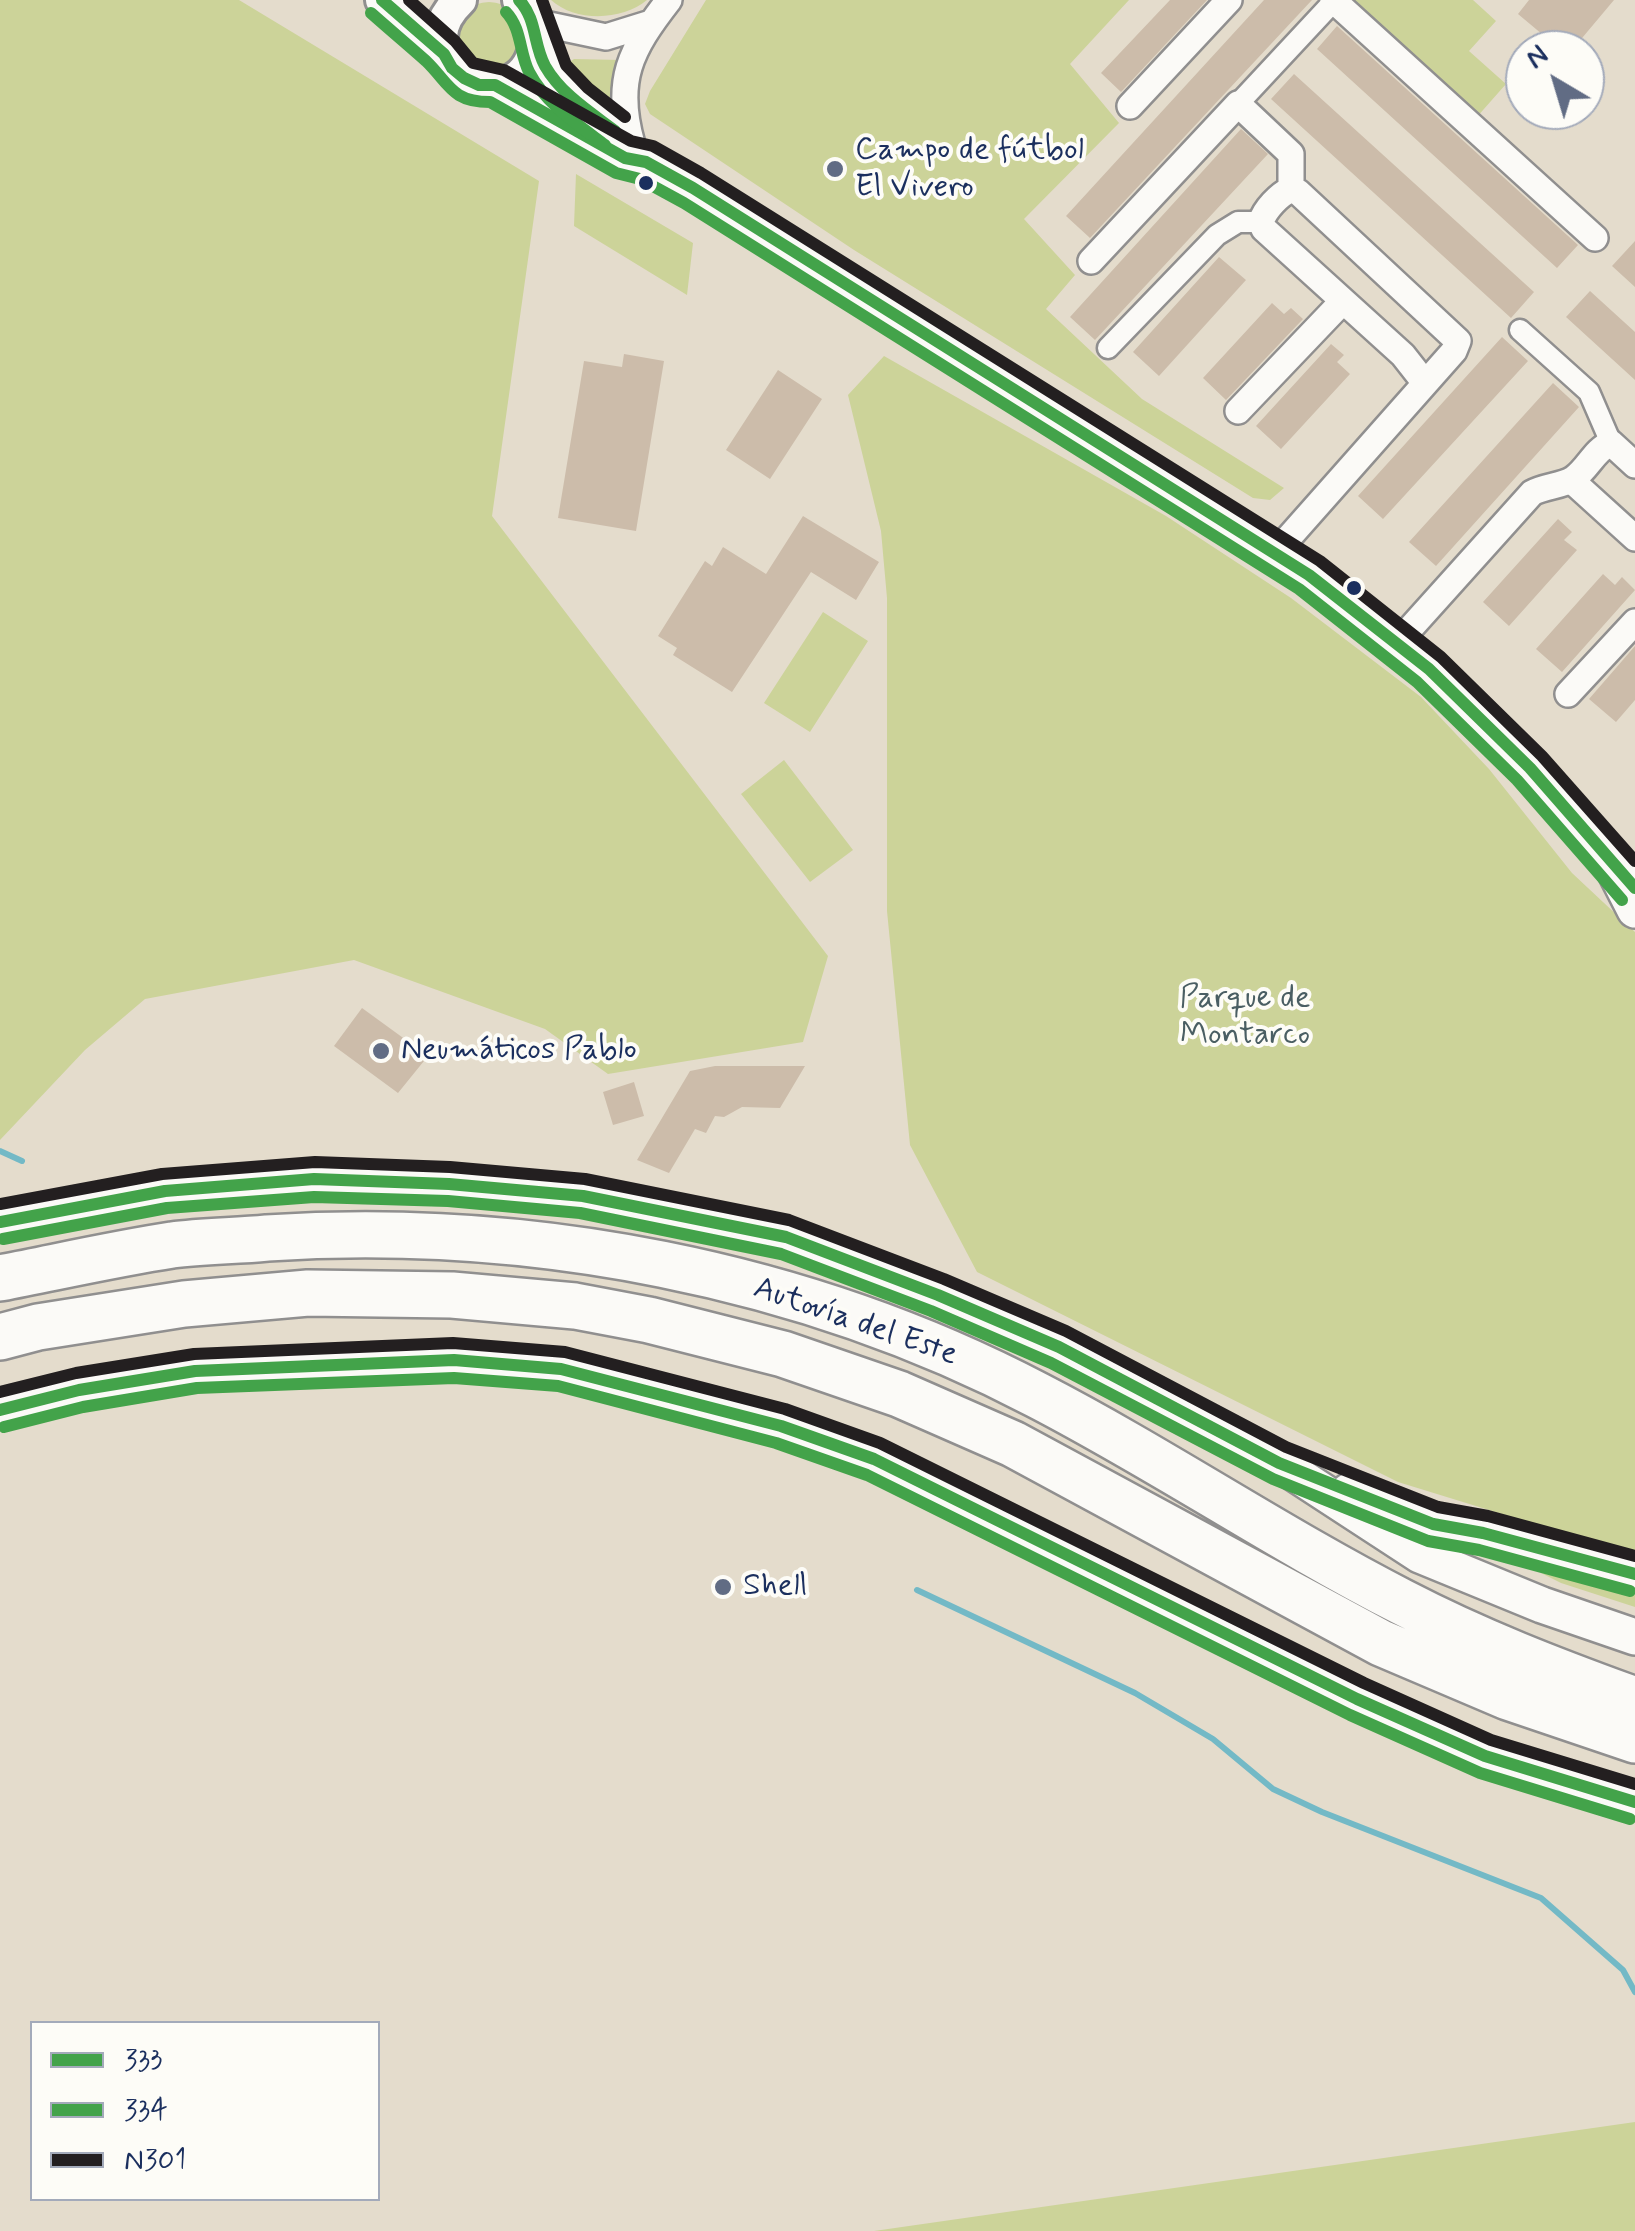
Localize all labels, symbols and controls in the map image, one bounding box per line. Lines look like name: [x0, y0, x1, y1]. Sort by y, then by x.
north arrow: [1505, 30, 1605, 130]
text: N: [1519, 37, 1556, 78]
place label: Campo de fútbol El Vivero: [855, 132, 1084, 207]
marker: Campo de fútbol El Vivero: [824, 158, 846, 180]
unlabelled marker: [636, 173, 656, 193]
unlabelled marker: [1344, 578, 1364, 598]
park label: Parque de Montarco: [1179, 980, 1311, 1055]
place label: Neumáticos Pablo: [401, 1032, 637, 1070]
marker: Neumáticos Pablo: [370, 1040, 392, 1062]
street label: Autovía del Este: [748, 1270, 962, 1376]
place label: Shell: [743, 1568, 808, 1606]
marker: Shell: [712, 1576, 734, 1598]
legend: [30, 2021, 380, 2201]
text: 333: [124, 2041, 163, 2080]
text: 334: [124, 2091, 168, 2130]
text: N301: [124, 2141, 186, 2180]

